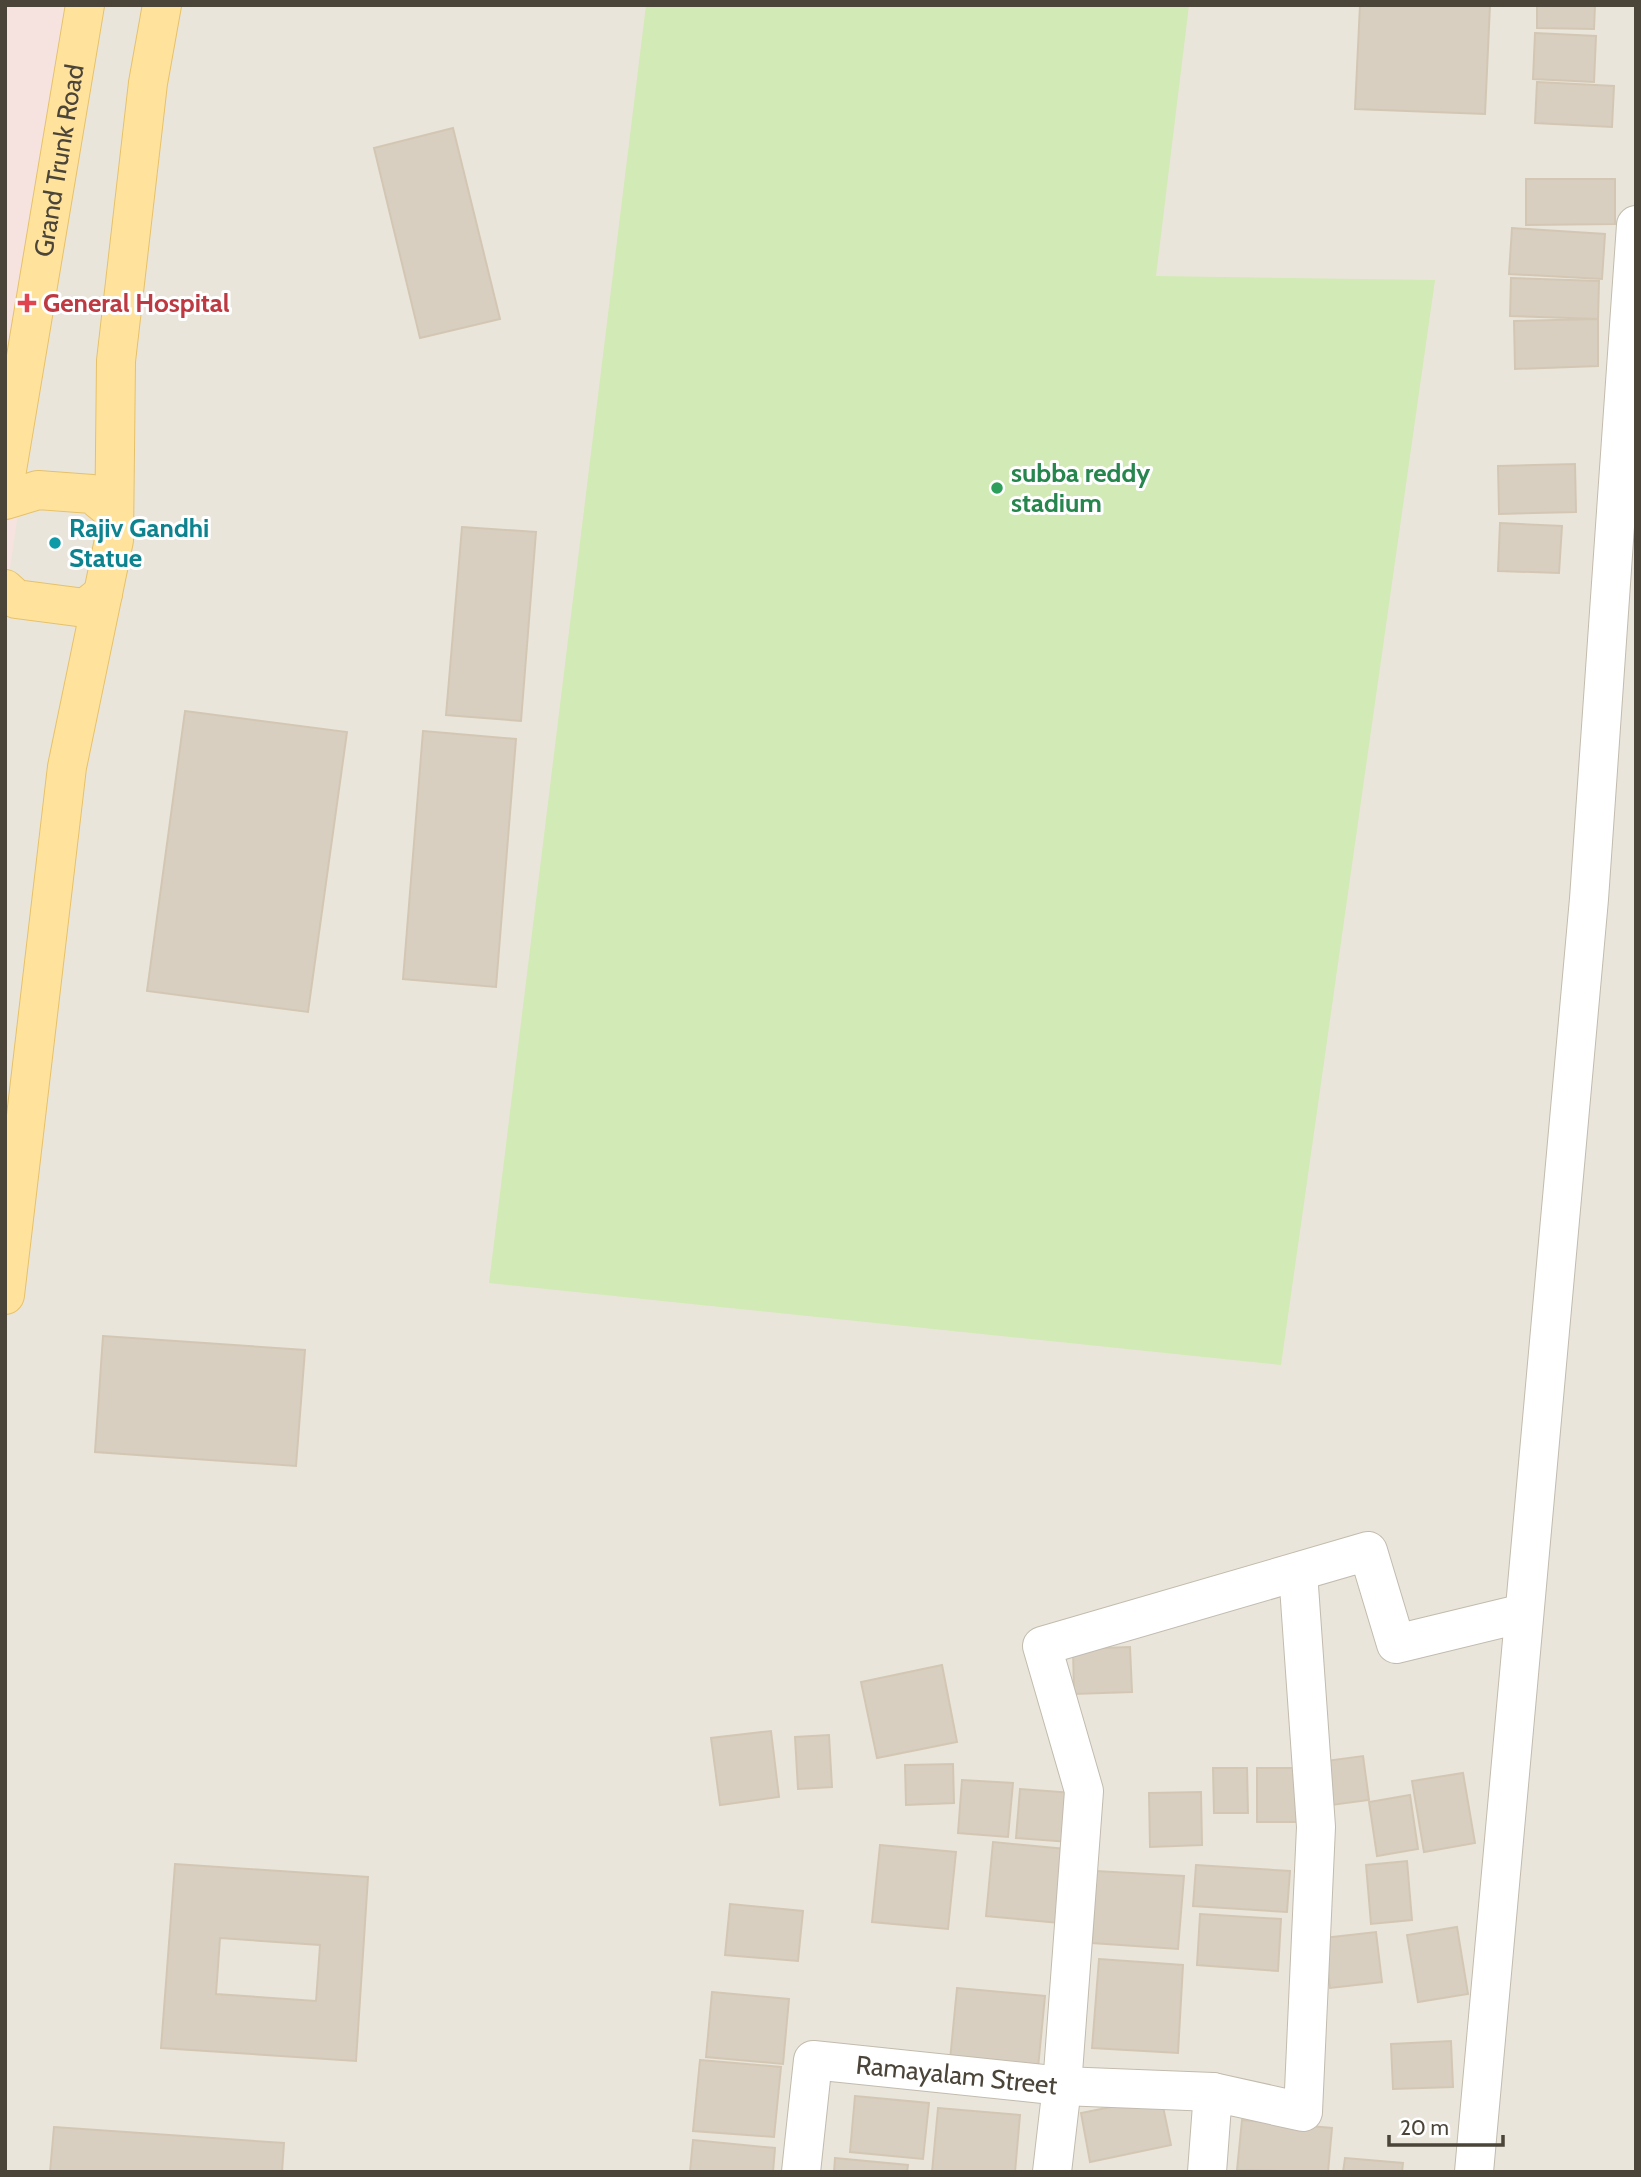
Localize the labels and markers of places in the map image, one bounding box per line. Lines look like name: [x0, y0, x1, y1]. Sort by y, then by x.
place label: General Hospital: [43, 287, 230, 319]
marker: General Hospital: [17, 293, 37, 313]
place label: subba reddy stadium: [1011, 457, 1150, 519]
marker: subba reddy stadium: [989, 480, 1005, 496]
place label: Rajiv Gandhi Statue: [69, 512, 209, 574]
marker: Rajiv Gandhi Statue: [47, 535, 63, 551]

